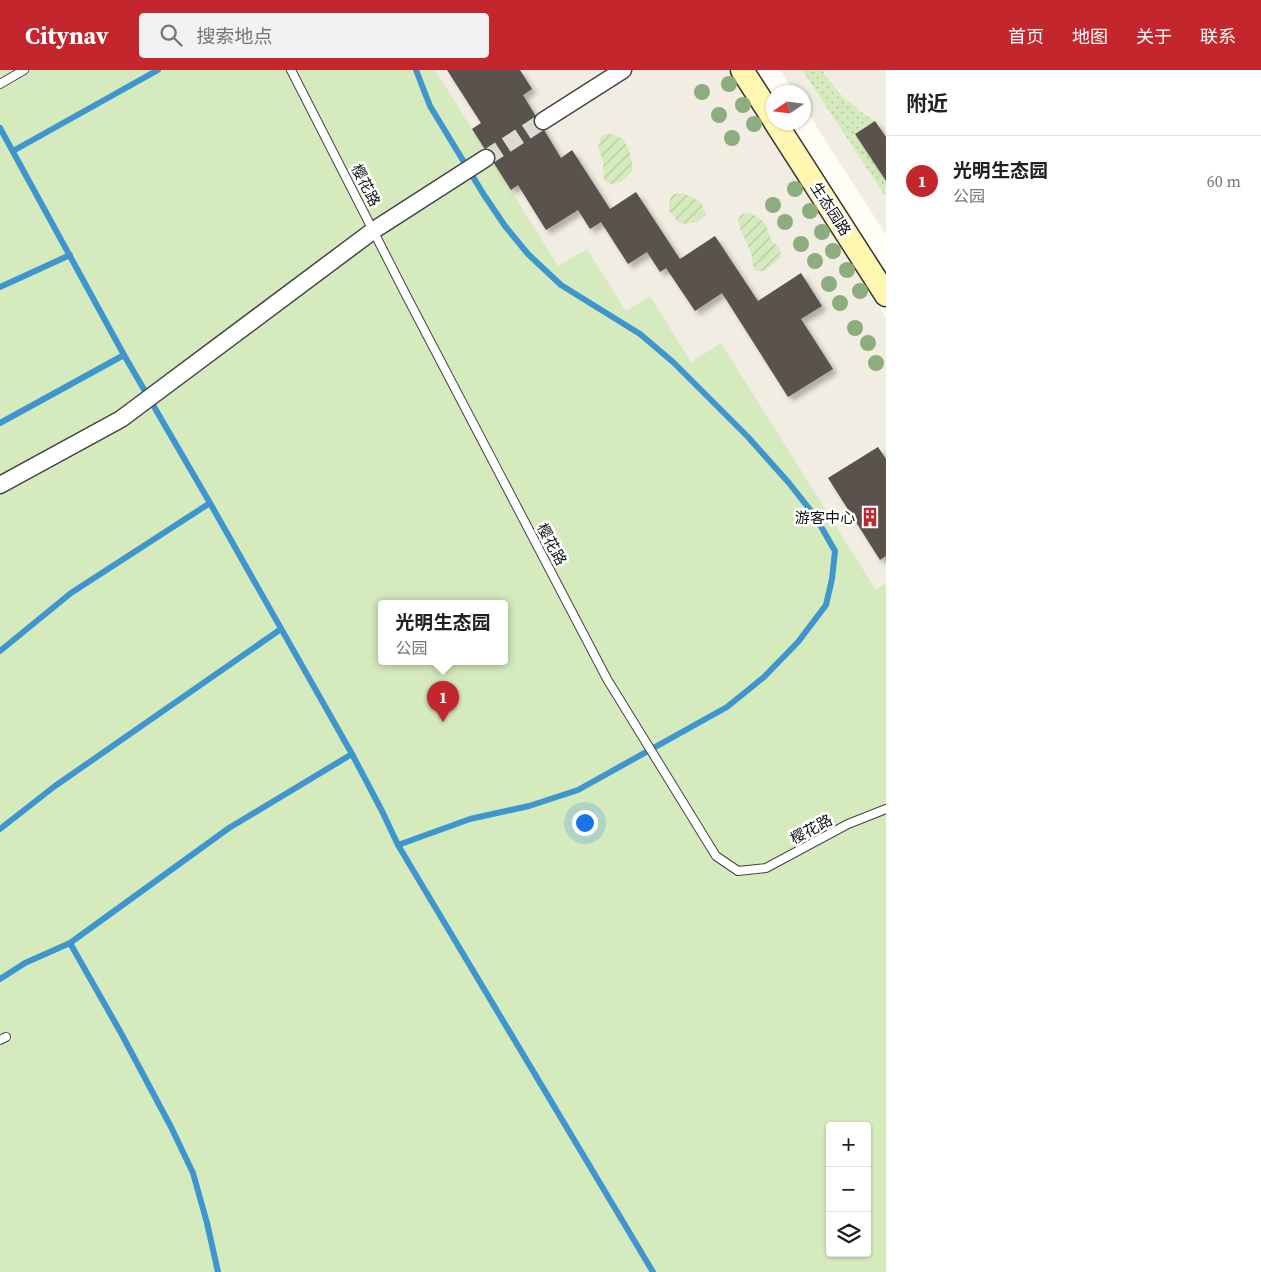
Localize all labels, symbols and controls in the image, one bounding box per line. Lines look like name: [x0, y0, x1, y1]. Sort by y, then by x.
search box: [139, 13, 489, 58]
text: Citynav: [25, 19, 109, 52]
icon: search: [157, 21, 185, 49]
text: 搜索地点: [197, 23, 273, 49]
text: 首页: [1008, 24, 1044, 49]
text: 地图: [1072, 24, 1108, 49]
text: 关于: [1136, 24, 1172, 49]
text: 联系: [1200, 24, 1236, 49]
north arrow: [766, 85, 811, 130]
text: 附近: [906, 89, 948, 118]
text: 光明生态园: [953, 157, 1048, 183]
street label: 樱花路: [346, 160, 386, 210]
text: 1: [918, 170, 926, 192]
text: 60 m: [1207, 170, 1241, 192]
street label: 生态园路: [806, 178, 856, 240]
text: 公园: [953, 185, 985, 207]
building icon: 游客中心: [859, 506, 881, 528]
place label: 游客中心: [795, 507, 855, 528]
street label: 樱花路: [532, 519, 572, 569]
popup: [378, 600, 508, 665]
text: 光明生态园: [395, 609, 491, 635]
text: 公园: [395, 637, 428, 659]
pin: 1: [427, 681, 459, 722]
street label: 樱花路: [786, 809, 836, 849]
your location: [572, 810, 598, 836]
map controls: [826, 1122, 871, 1257]
button: +: [826, 1122, 871, 1167]
button: −: [826, 1167, 871, 1212]
button: layers: [826, 1212, 871, 1257]

